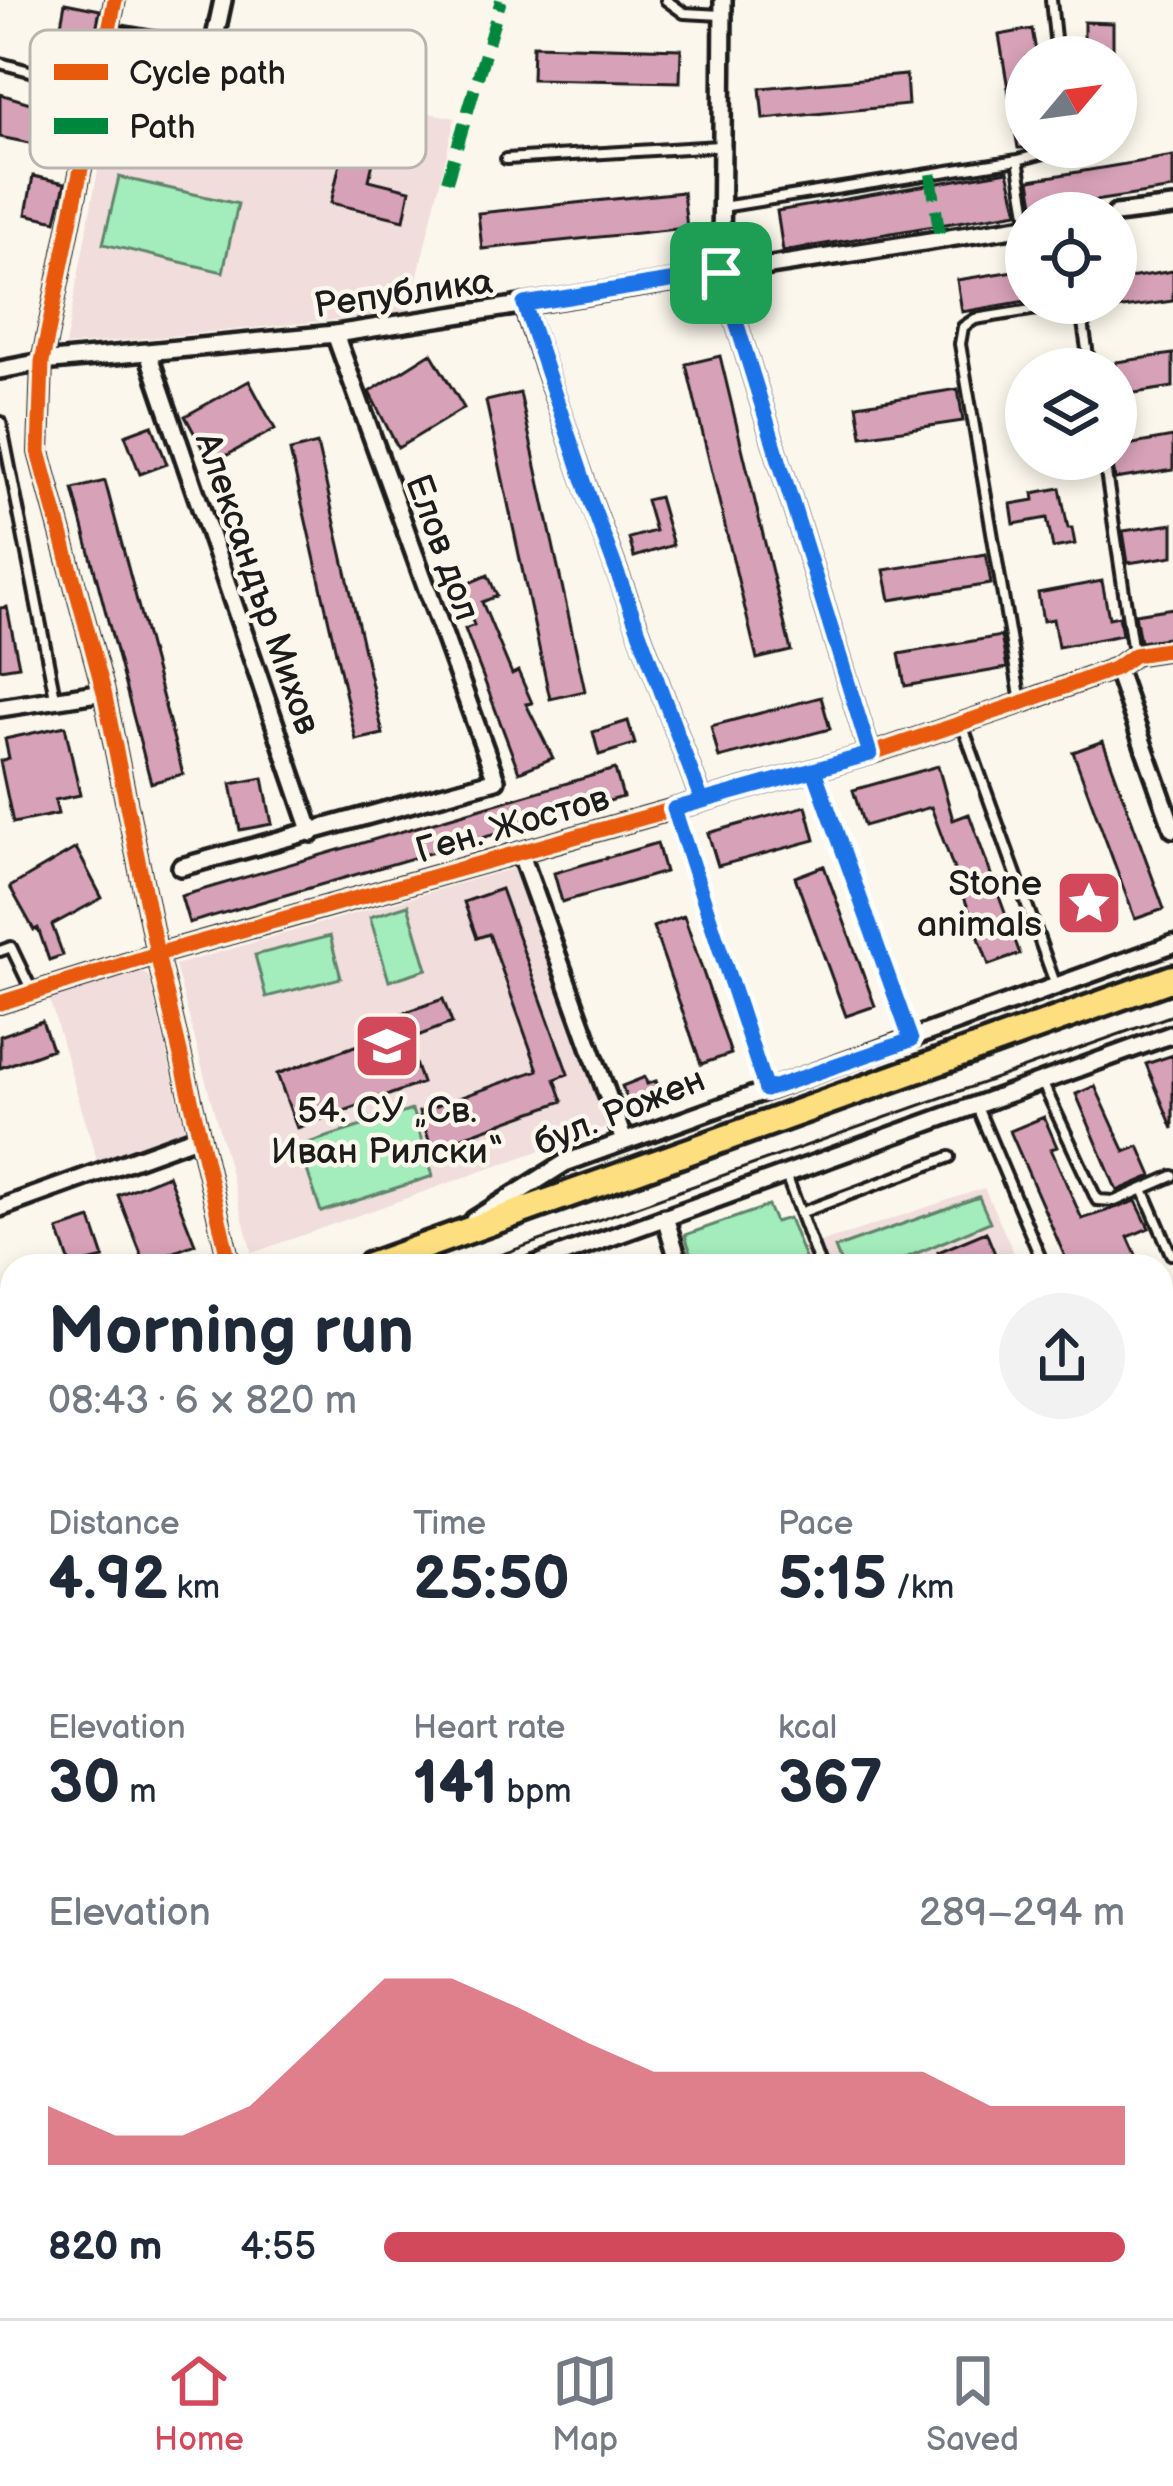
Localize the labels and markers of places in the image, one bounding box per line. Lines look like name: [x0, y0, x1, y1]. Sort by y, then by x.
pin: [670, 222, 772, 324]
place label: Stone animals: [917, 863, 1042, 947]
place icon: Stone animals: [1054, 868, 1124, 938]
school or university icon: 54. СУ „Св. Иван Рилски“: [352, 1011, 422, 1081]
place label: 54. СУ „Св. Иван Рилски“: [271, 1090, 503, 1174]

